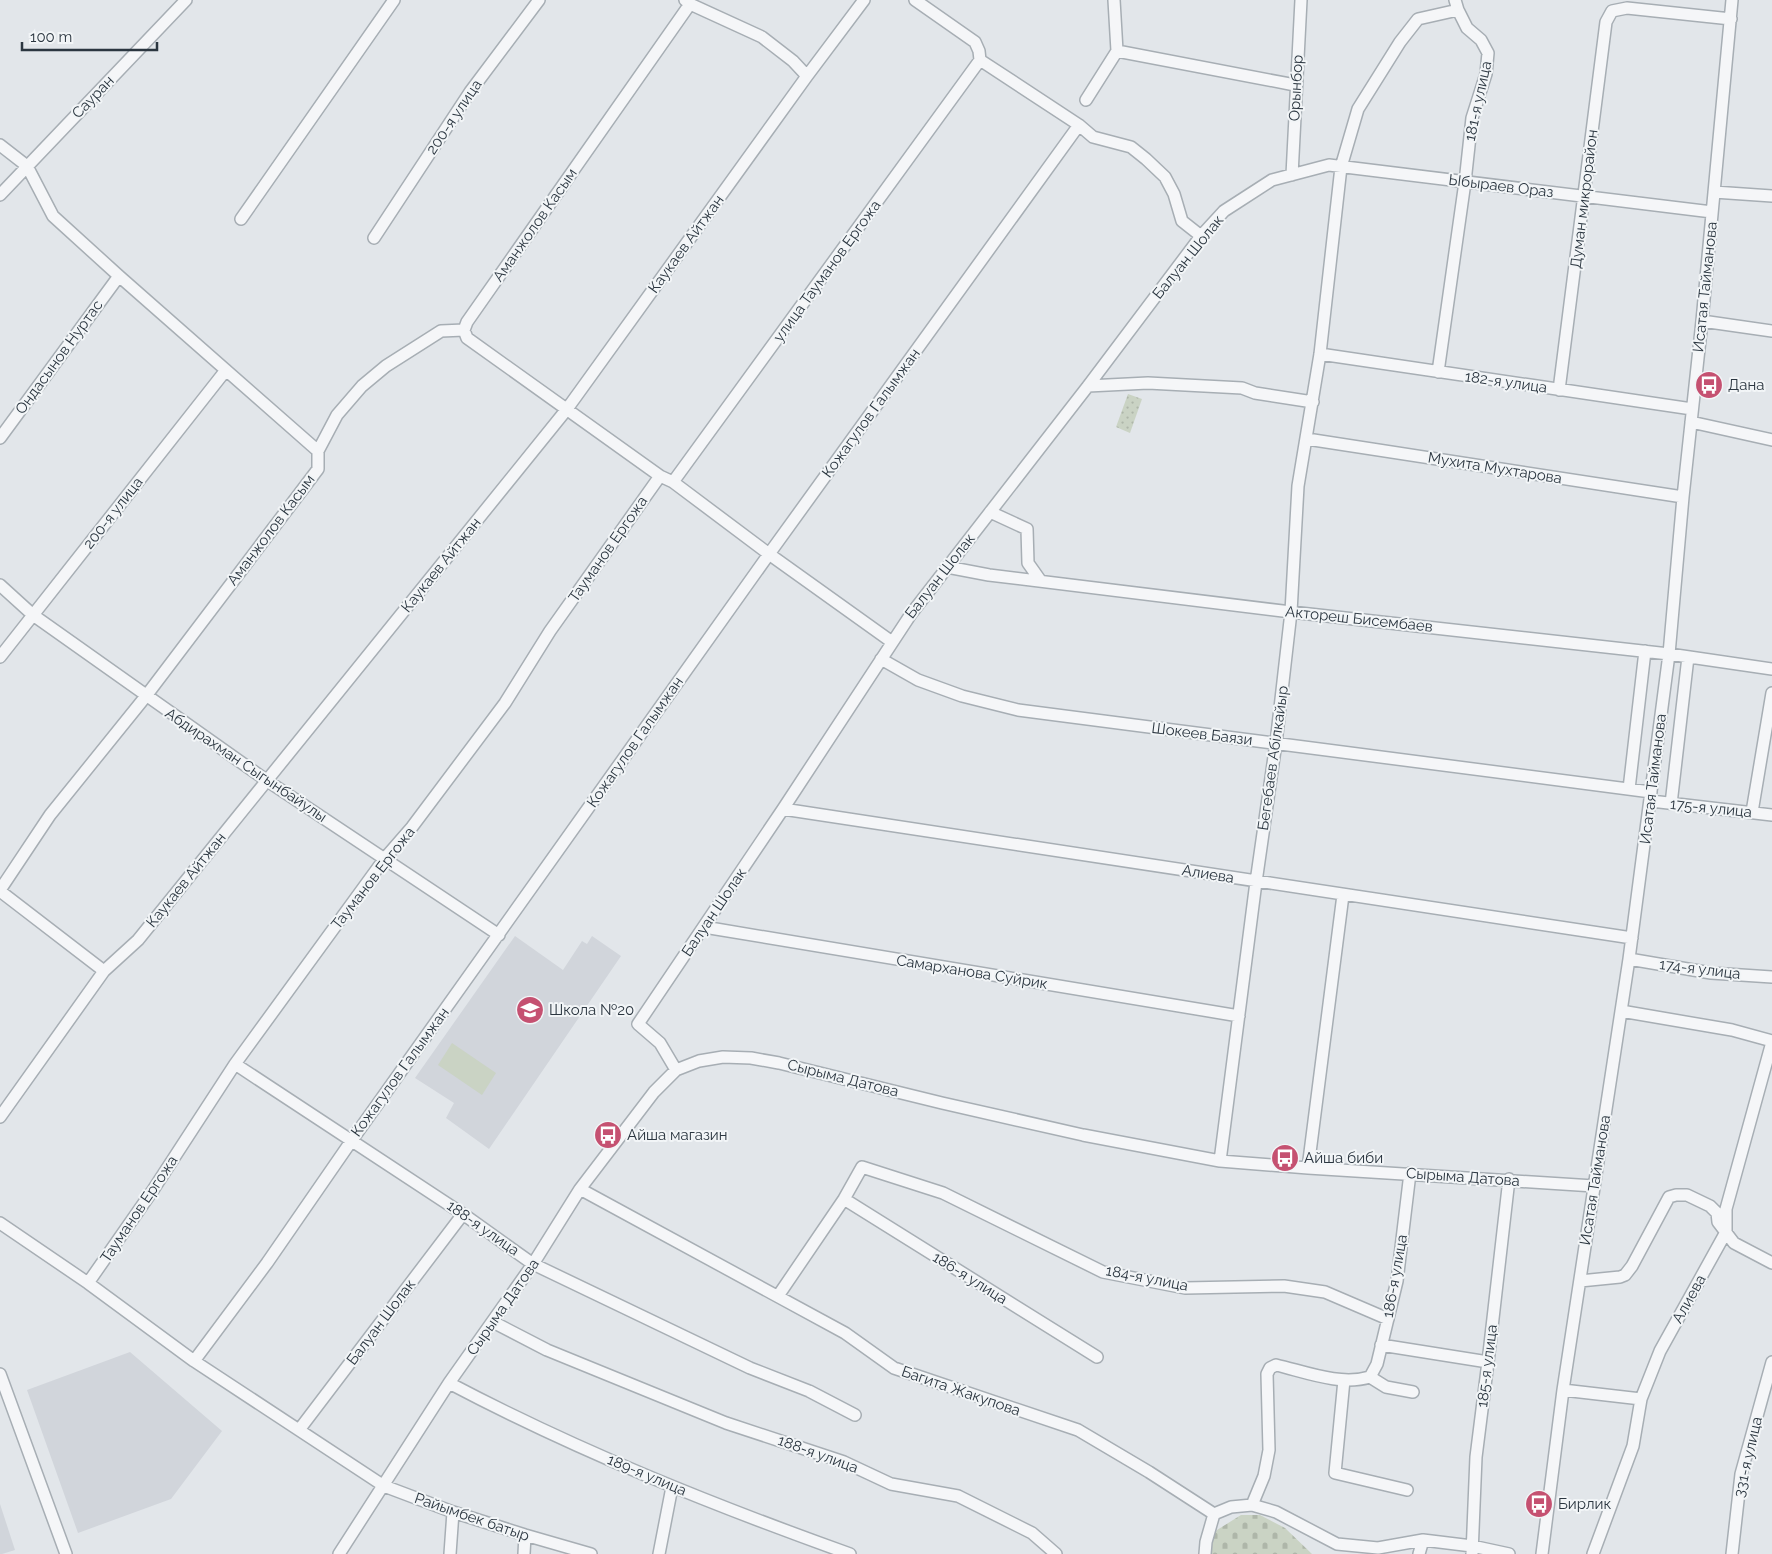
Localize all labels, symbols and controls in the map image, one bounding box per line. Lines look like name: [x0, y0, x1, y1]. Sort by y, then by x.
scale bar: [22, 20, 158, 52]
text: 100 m: [30, 28, 72, 46]
street label: Орынбор: [1285, 54, 1307, 122]
street label: 181-я улица: [1461, 59, 1495, 143]
street label: Сауран: [68, 72, 118, 122]
street label: 200-я улица: [422, 76, 486, 158]
street label: Думан микрорайон: [1567, 128, 1601, 270]
street label: Аманжолов Касым: [489, 165, 581, 285]
street label: Ыбыраев Ораз: [1447, 171, 1555, 201]
street label: Каукаев Айтжан: [644, 192, 728, 296]
street label: улица Тауманов Ергожа: [769, 197, 885, 345]
street label: Балуан Шолак: [1149, 211, 1227, 303]
street label: Исатая Тайманова: [1689, 221, 1721, 353]
street label: Ондасынов Нуртас: [12, 296, 106, 418]
street label: Кожагулов Галымжан: [818, 345, 924, 481]
street label: 182-я улица: [1464, 367, 1548, 397]
bus stop icon: Дана: [1694, 370, 1724, 400]
place label: Дана: [1728, 376, 1764, 394]
street label: Мухита Мухтарова: [1427, 449, 1563, 487]
street label: Аманжолов Касым: [223, 471, 319, 589]
street label: 200-я улица: [79, 474, 147, 552]
street label: Тауманов Ергожа: [565, 493, 651, 605]
street label: Каукаев Айтжан: [397, 514, 485, 616]
street label: Балуан Шолак: [901, 530, 979, 622]
street label: Актореш Бисембаев: [1284, 602, 1434, 636]
street label: Кожагулов Галымжан: [583, 673, 687, 811]
street label: Бегебаев Абілкайыр: [1254, 684, 1292, 832]
street label: Абдирахман Сыгынбайулы: [162, 704, 330, 826]
street label: Исатая Тайманова: [1636, 713, 1670, 845]
street label: Шокеев Баязи: [1150, 719, 1254, 749]
street label: 175-я улица: [1669, 795, 1753, 821]
street label: Тауманов Ергожа: [327, 823, 419, 933]
street label: Каукаев Айтжан: [142, 829, 230, 931]
street label: Алиева: [1181, 861, 1235, 887]
street label: Балуан Шолак: [678, 864, 750, 960]
street label: Самарханова Суйрик: [895, 951, 1049, 993]
street label: 174-я улица: [1658, 955, 1742, 983]
school or university icon: Школа №20: [515, 995, 545, 1025]
place label: Школа №20: [549, 1001, 634, 1019]
street label: Кожагулов Галымжан: [347, 1004, 453, 1140]
street label: Сырыма Датова: [786, 1055, 900, 1101]
street label: Исатая Тайманова: [1576, 1114, 1614, 1246]
bus stop icon: Айша магазин: [593, 1120, 623, 1150]
place label: Айша магазин: [627, 1126, 728, 1144]
bus stop icon: Айша биби: [1270, 1143, 1300, 1173]
place label: Айша биби: [1304, 1149, 1383, 1167]
street label: Тауманов Ергожа: [97, 1152, 181, 1266]
street label: Сырыма Датова: [1406, 1164, 1520, 1190]
street label: 188-я улица: [443, 1196, 523, 1260]
street label: 186-я улица: [1379, 1233, 1411, 1319]
street label: 186-я улица: [929, 1248, 1011, 1308]
street label: Сырыма Датова: [463, 1255, 543, 1359]
street label: 184-я улица: [1104, 1261, 1190, 1295]
street label: Алиева: [1668, 1272, 1710, 1326]
street label: Балуан Шолак: [343, 1275, 419, 1368]
street label: 185-я улица: [1473, 1324, 1501, 1408]
street label: Багита Жакупова: [899, 1362, 1023, 1420]
street label: 331-я улица: [1730, 1415, 1766, 1499]
street label: 188-я улица: [775, 1431, 861, 1477]
street label: 189-я улица: [605, 1450, 689, 1500]
street label: Райымбек батыр: [412, 1489, 532, 1545]
bus stop icon: Бирлик: [1524, 1489, 1554, 1519]
place label: Бирлик: [1558, 1495, 1611, 1513]

